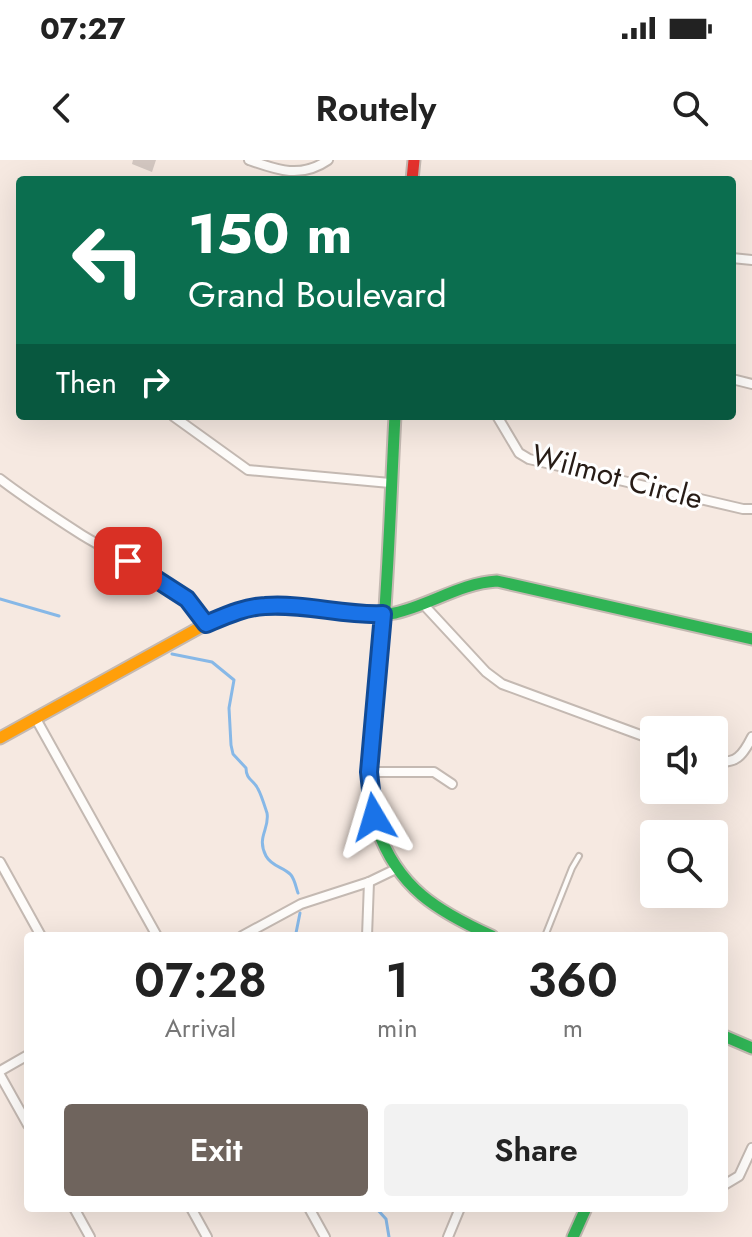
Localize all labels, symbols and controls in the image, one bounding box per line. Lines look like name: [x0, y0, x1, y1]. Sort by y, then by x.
text: 07:27: [40, 7, 125, 50]
text: Routely: [316, 82, 436, 134]
icon: back: [40, 86, 84, 130]
icon: search: [668, 86, 712, 130]
text: 150 m: [188, 193, 352, 274]
icon: left: [56, 208, 160, 312]
text: Grand Boulevard: [188, 268, 447, 320]
icon: right: [133, 360, 177, 404]
text: Then: [56, 361, 117, 404]
street label: Wilmot Circle: [527, 433, 707, 520]
pin: [94, 527, 162, 595]
icon: arrive: [106, 539, 150, 583]
map controls: [640, 716, 728, 908]
button: sound: [640, 716, 728, 804]
position arrow: [332, 775, 416, 859]
button: search: [640, 820, 728, 908]
text: 07:28: [134, 946, 267, 1015]
text: 1: [386, 946, 409, 1015]
text: 360: [528, 946, 618, 1015]
text: Arrival: [165, 1009, 236, 1047]
text: min: [377, 1009, 418, 1047]
text: m: [563, 1009, 583, 1047]
button: Exit: [64, 1104, 368, 1196]
button: Share: [384, 1104, 688, 1196]

